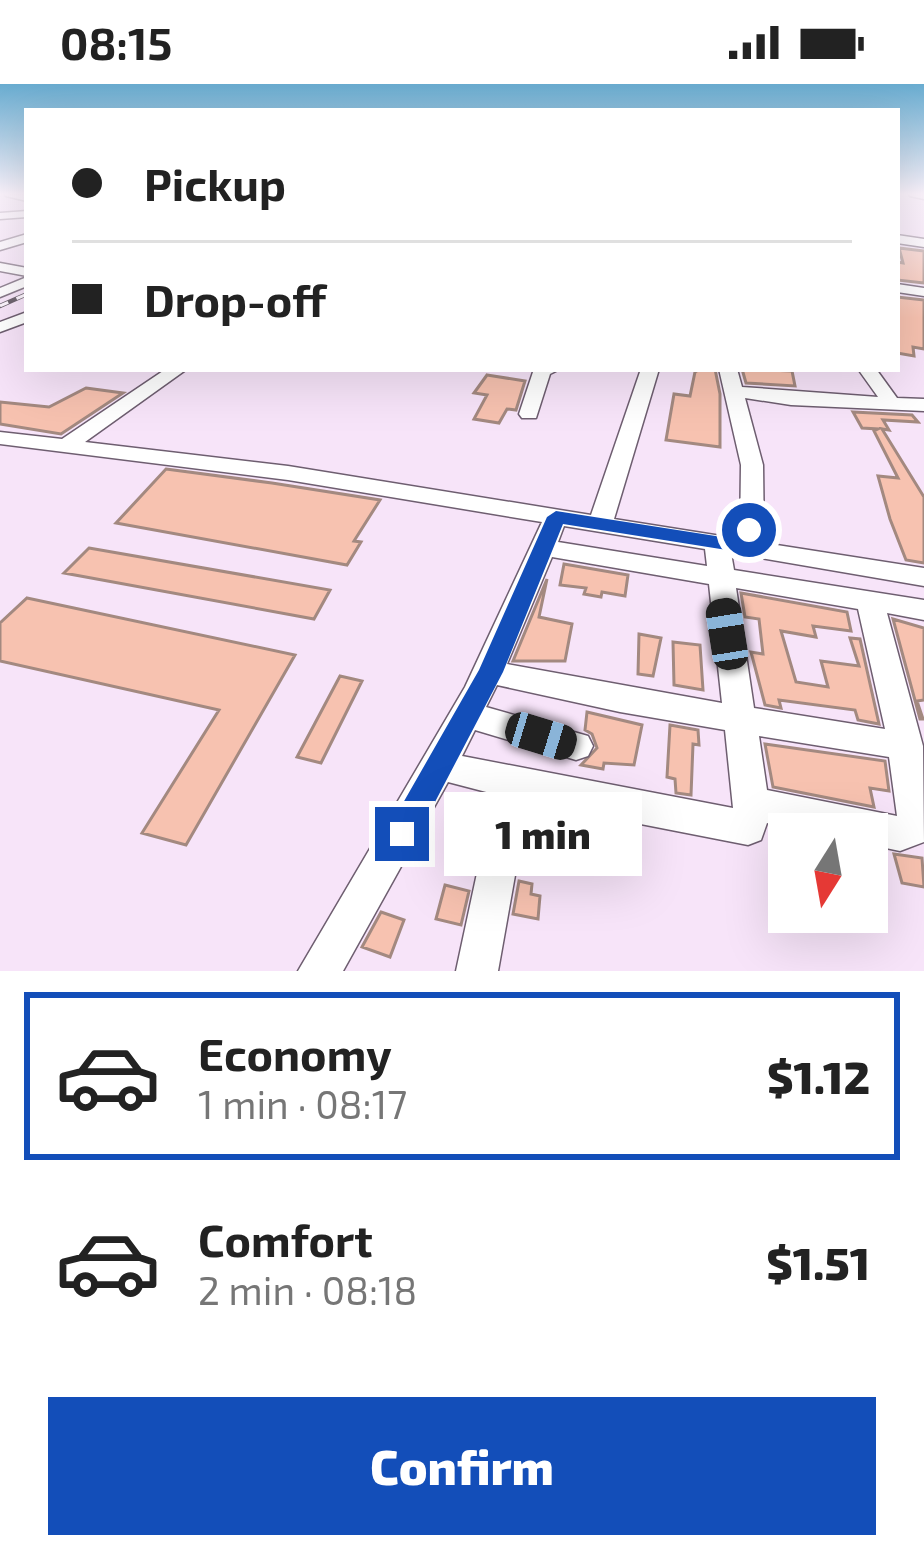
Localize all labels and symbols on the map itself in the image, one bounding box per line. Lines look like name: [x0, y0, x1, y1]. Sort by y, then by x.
route start: [722, 503, 776, 557]
car: [704, 596, 750, 672]
car: [501, 708, 581, 764]
callout: 1 min: [444, 792, 642, 876]
route end: [375, 807, 429, 861]
north arrow: [768, 813, 888, 933]

